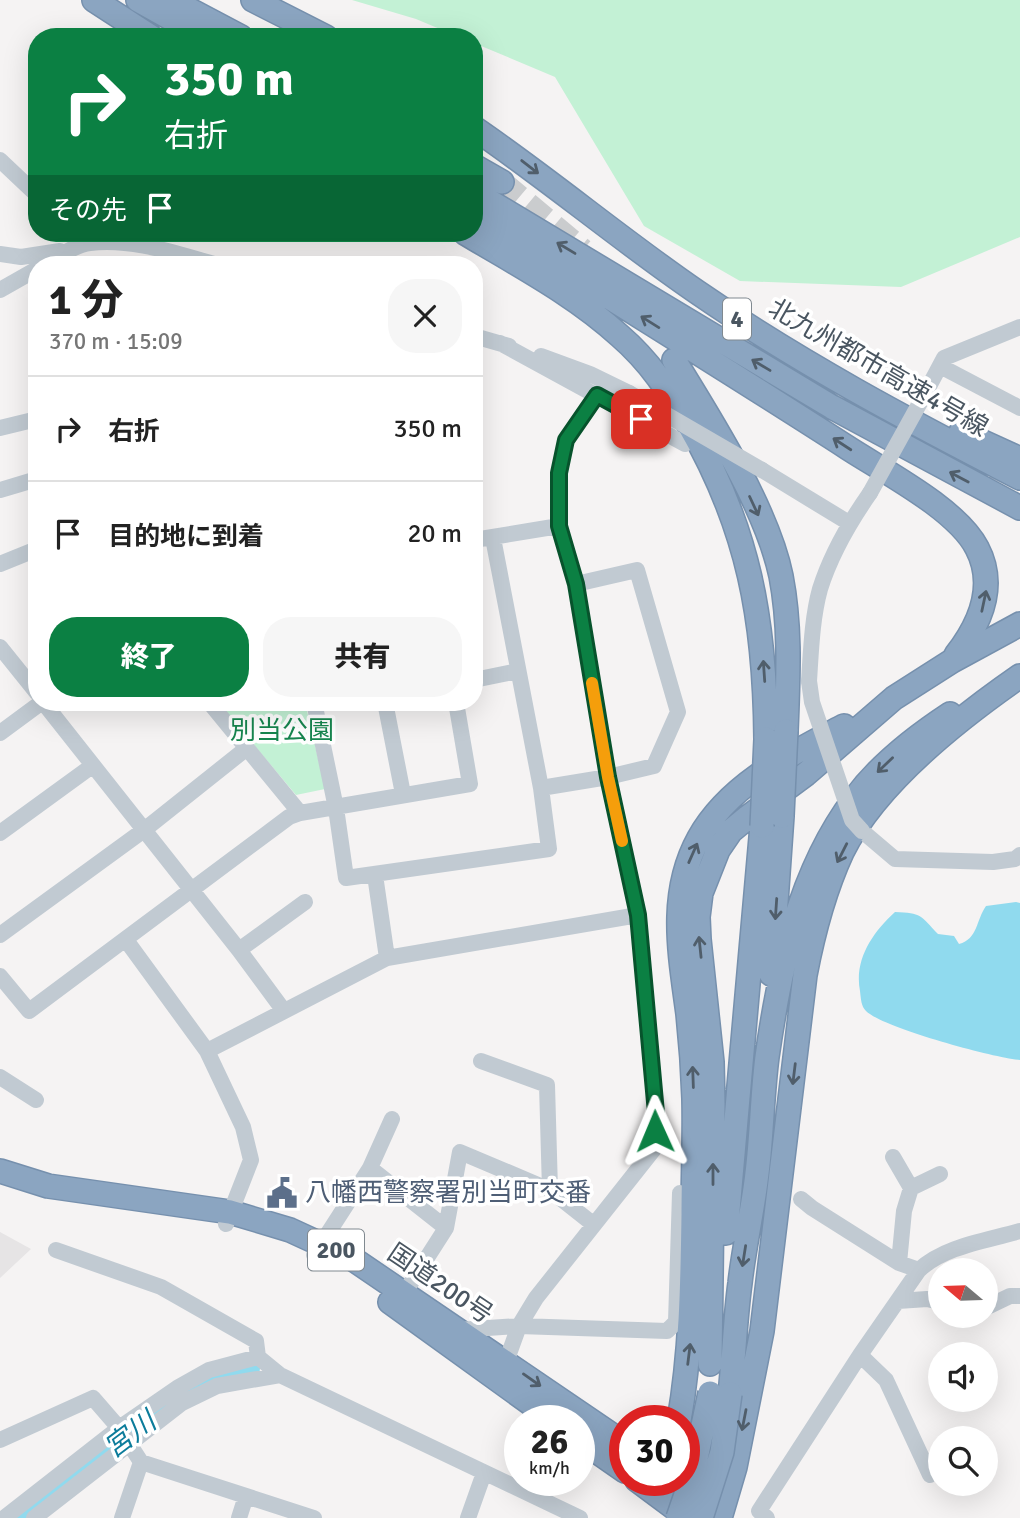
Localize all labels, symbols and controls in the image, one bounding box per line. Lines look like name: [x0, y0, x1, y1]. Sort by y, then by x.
text: 350 m: [164, 49, 294, 109]
icon: right: [49, 56, 140, 147]
text: 右折: [164, 116, 228, 155]
one-way arrow: [520, 160, 539, 175]
icon: arrive: [141, 189, 179, 227]
text: その先: [49, 195, 127, 227]
one-way arrow: [557, 240, 577, 254]
text: 1 分: [49, 275, 123, 326]
button: close: [388, 279, 462, 353]
street label: 北九州都市高速4号線: [763, 292, 993, 444]
road number: 4: [723, 298, 751, 340]
one-way arrow: [640, 315, 660, 329]
text: 370 m · 15:09: [49, 327, 183, 356]
one-way arrow: [752, 358, 772, 372]
pin: [611, 389, 671, 449]
icon: arrive: [622, 400, 660, 438]
icon: right: [49, 410, 87, 448]
text: 350 m: [393, 413, 462, 445]
text: 右折: [108, 416, 160, 448]
one-way arrow: [833, 437, 852, 452]
one-way arrow: [950, 469, 970, 483]
one-way arrow: [749, 495, 762, 516]
icon: arrive: [49, 515, 87, 553]
text: 20 m: [407, 518, 462, 550]
text: 目的地に到着: [108, 521, 264, 553]
one-way arrow: [977, 590, 991, 613]
button: 終了: [49, 617, 249, 697]
button: 共有: [263, 617, 462, 697]
one-way arrow: [757, 660, 770, 683]
park label: 別当公園: [230, 715, 334, 747]
one-way arrow: [877, 757, 894, 774]
one-way arrow: [835, 842, 849, 863]
one-way arrow: [687, 843, 700, 864]
one-way arrow: [769, 897, 782, 920]
one-way arrow: [693, 936, 706, 959]
one-way arrow: [787, 1062, 800, 1085]
one-way arrow: [686, 1066, 699, 1089]
position arrow: [618, 1094, 692, 1168]
one-way arrow: [706, 1163, 720, 1186]
public building icon: 八幡西警察署別当町交番: [265, 1176, 299, 1210]
place label: 八幡西警察署別当町交番: [305, 1177, 591, 1209]
road number: 200: [308, 1230, 364, 1270]
street label: 国道200号: [381, 1237, 499, 1331]
one-way arrow: [737, 1244, 750, 1267]
north arrow: [928, 1258, 998, 1328]
map controls: [928, 1258, 998, 1496]
button: sound: [928, 1342, 998, 1412]
one-way arrow: [682, 1343, 695, 1365]
one-way arrow: [522, 1373, 541, 1387]
water label: 宮川: [97, 1403, 165, 1465]
speed limit sign: 30: [609, 1405, 700, 1496]
one-way arrow: [737, 1408, 750, 1431]
text: 26: [531, 1420, 568, 1463]
button: search: [928, 1426, 998, 1496]
text: km/h: [529, 1457, 570, 1479]

